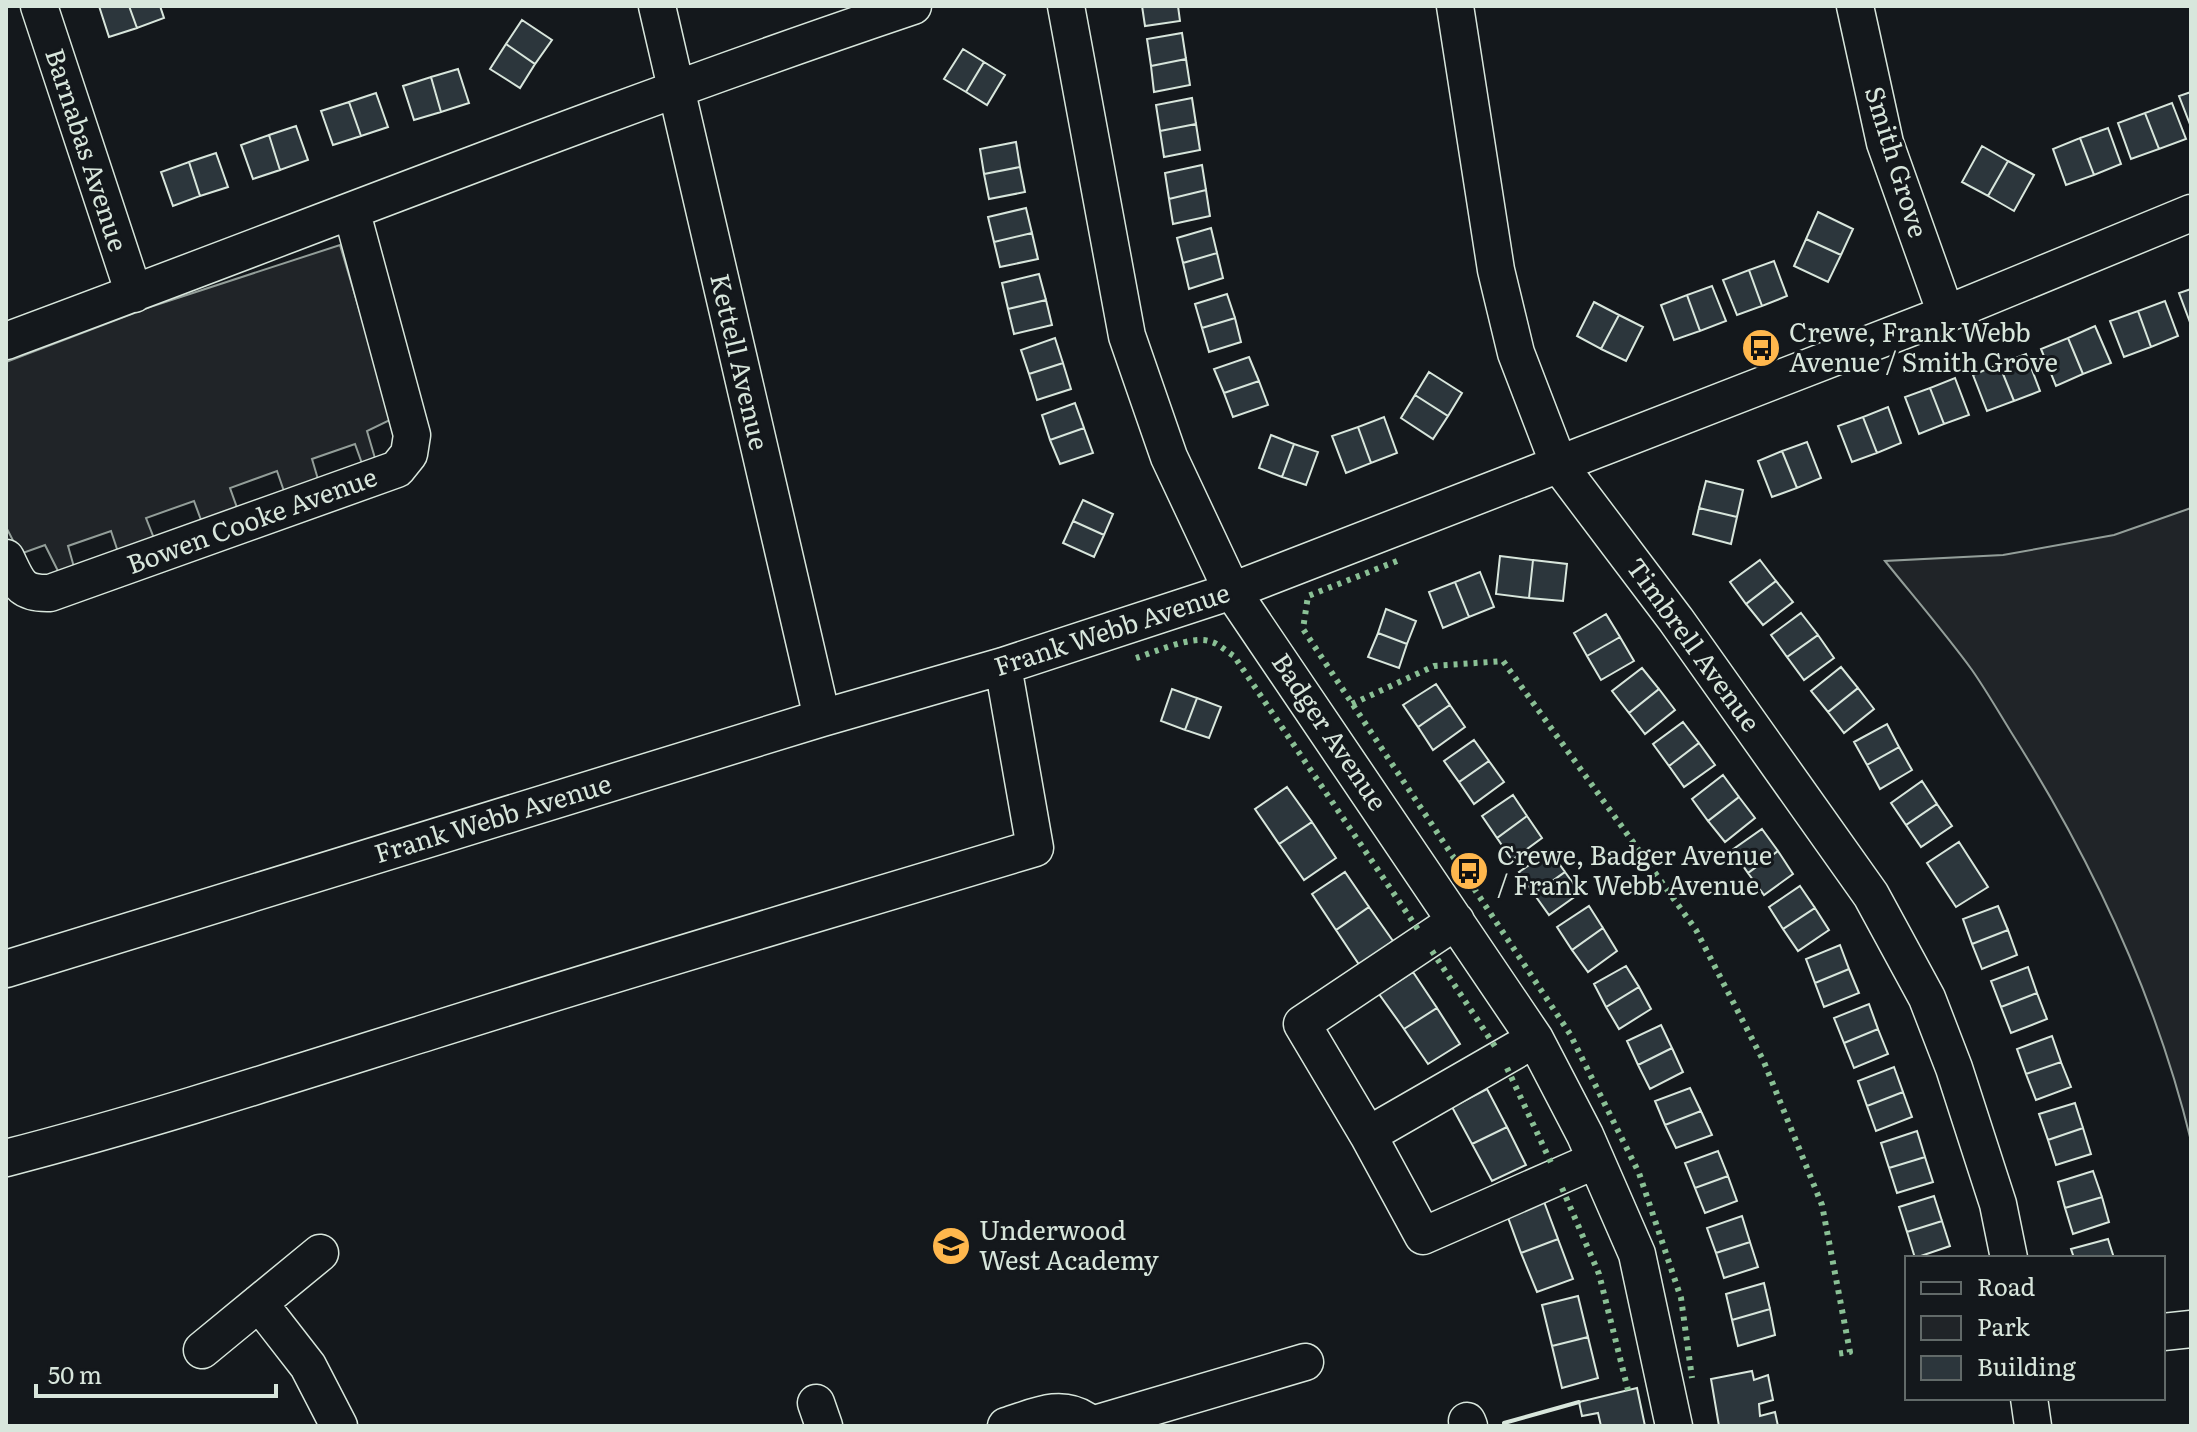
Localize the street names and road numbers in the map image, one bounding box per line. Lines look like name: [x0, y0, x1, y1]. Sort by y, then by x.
street label: Barnabas Avenue: [37, 43, 140, 256]
street label: Smith Grove: [1857, 81, 1940, 242]
street label: Kettell Avenue: [702, 269, 781, 454]
street label: Bowen Cooke Avenue: [121, 455, 382, 582]
street label: Timbrell Avenue: [1619, 548, 1772, 739]
street label: Frank Webb Avenue: [988, 571, 1234, 684]
street label: Badger Avenue: [1264, 644, 1398, 817]
street label: Frank Webb Avenue: [369, 762, 616, 871]

